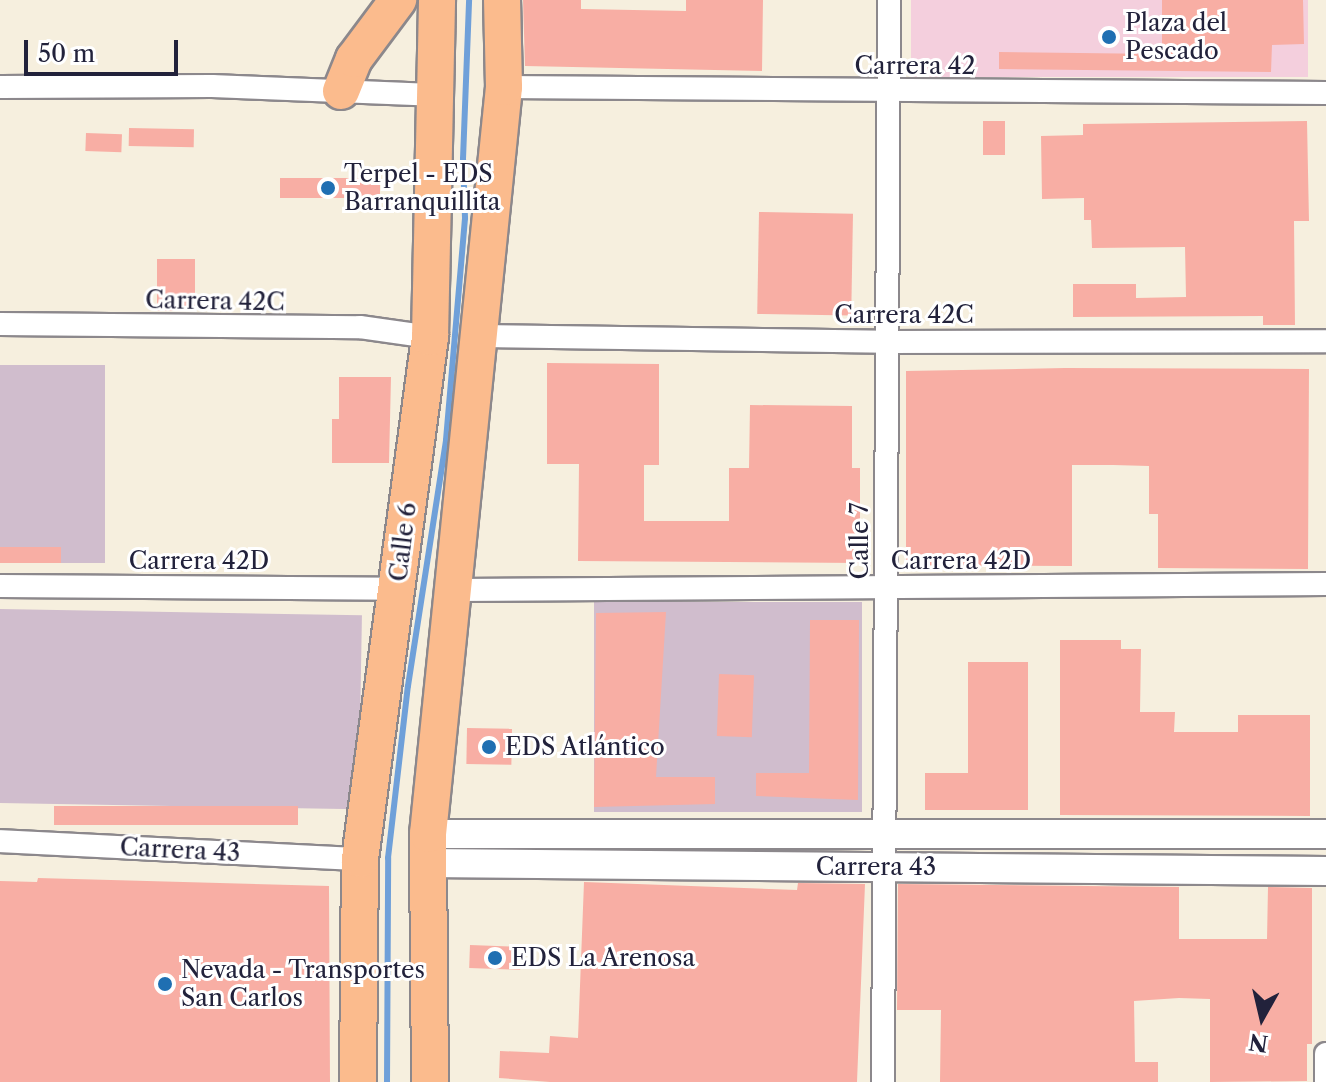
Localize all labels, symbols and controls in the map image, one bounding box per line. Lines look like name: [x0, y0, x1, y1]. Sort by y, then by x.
place label: Plaza del Pescado: [1125, 9, 1227, 65]
scale bar: [28, 24, 182, 74]
marker: Plaza del Pescado: [1100, 28, 1118, 46]
text: 50 m: [38, 39, 95, 68]
street label: Carrera 42: [854, 52, 976, 80]
place label: Terpel - EDS Barranquillita: [344, 160, 501, 216]
marker: Terpel - EDS Barranquillita: [319, 179, 337, 197]
street label: Carrera 42C: [145, 285, 285, 317]
street label: Carrera 42C: [834, 301, 974, 329]
street label: Calle 6: [384, 501, 422, 583]
street label: Calle 7: [846, 502, 874, 580]
street label: Carrera 42D: [129, 547, 269, 575]
street label: Carrera 42D: [891, 547, 1031, 575]
place label: EDS Atlántico: [505, 733, 666, 761]
marker: EDS Atlántico: [480, 738, 498, 756]
street label: Carrera 43: [119, 832, 241, 868]
street label: Carrera 43: [816, 853, 936, 881]
place label: EDS La Arenosa: [511, 944, 696, 972]
marker: EDS La Arenosa: [486, 949, 504, 967]
place label: Nevada - Transportes San Carlos: [181, 956, 426, 1012]
marker: Nevada - Transportes San Carlos: [156, 975, 174, 993]
north arrow: [1222, 978, 1302, 1058]
text: N: [1247, 1028, 1270, 1057]

